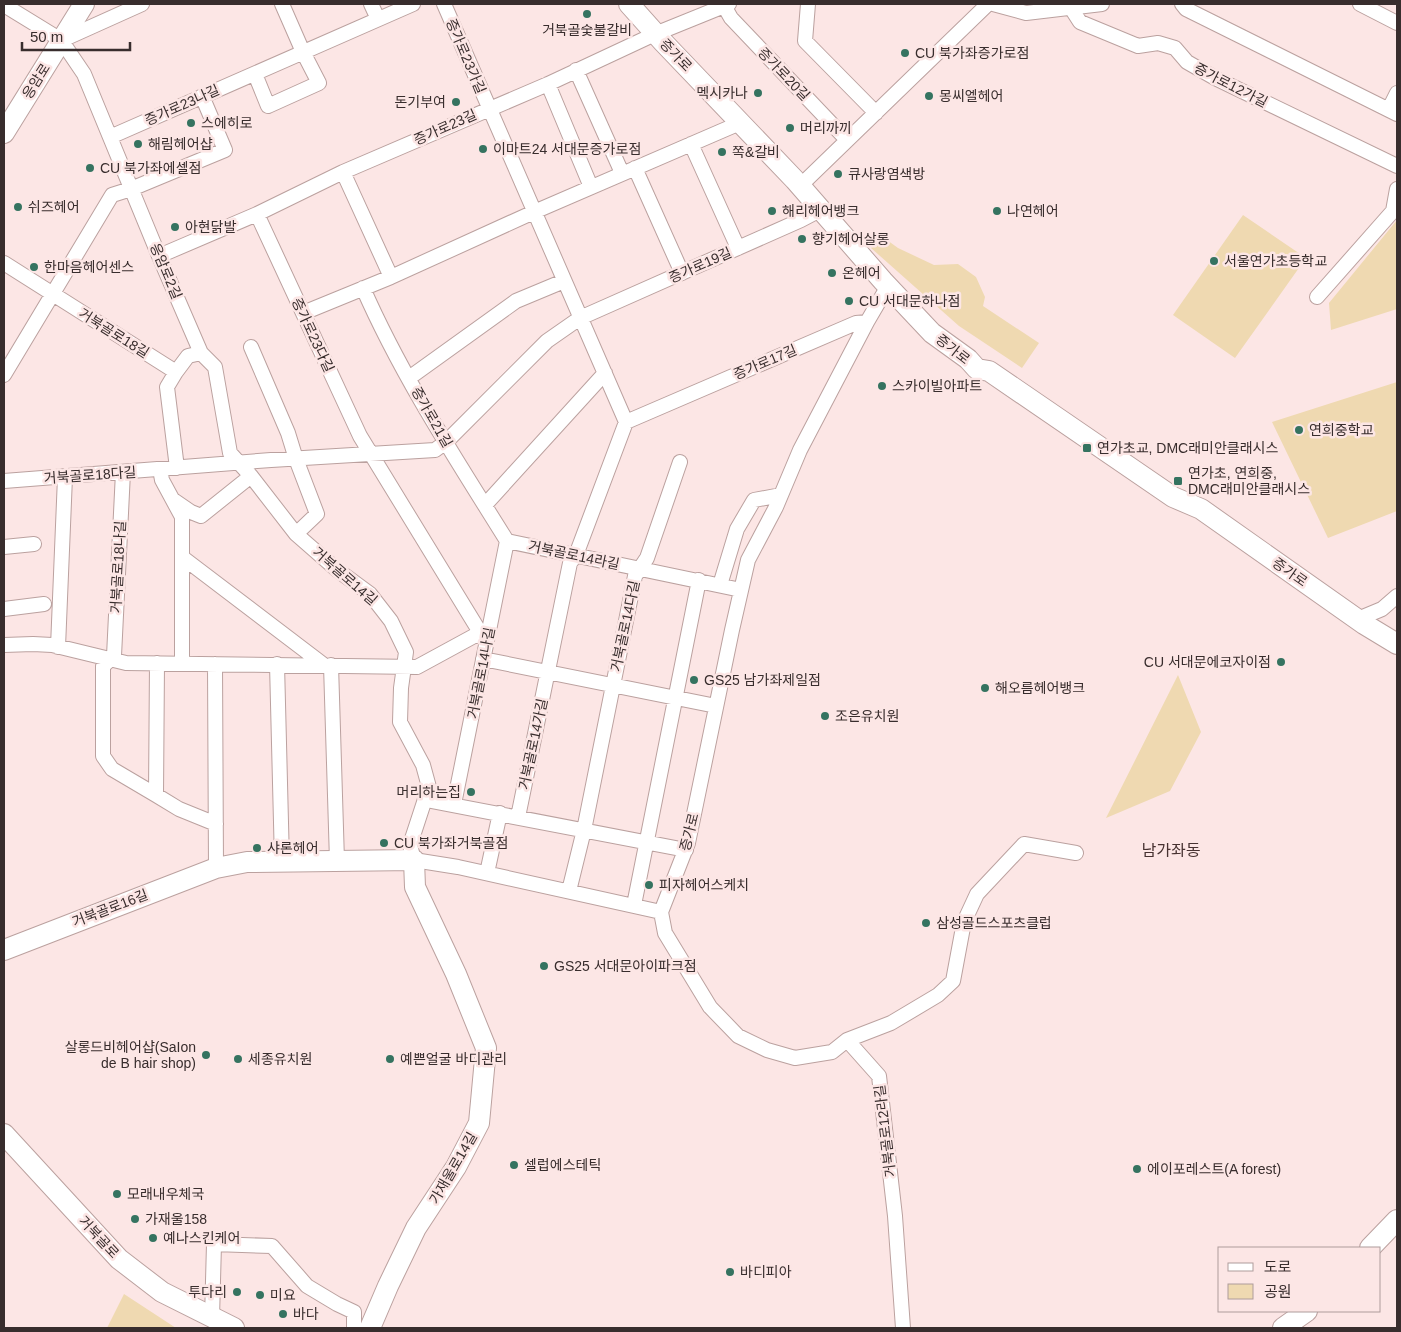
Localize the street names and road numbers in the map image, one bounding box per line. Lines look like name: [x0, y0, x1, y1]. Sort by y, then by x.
street label: 증가로23가길: [443, 16, 489, 96]
street label: 증가로: [657, 36, 695, 75]
street label: 증가로20길: [755, 44, 813, 104]
street label: 응암로: [19, 60, 53, 102]
street label: 증가로12가길: [1192, 60, 1270, 110]
street label: 증가로23나길: [142, 81, 222, 129]
street label: 증가로23길: [411, 106, 479, 148]
street label: 응암로2길: [147, 241, 185, 301]
street label: 증가로19길: [666, 244, 734, 286]
street label: 증가로23다길: [289, 295, 337, 375]
street label: 거북골로18길: [76, 305, 152, 361]
street label: 증가로: [933, 331, 973, 367]
street label: 증가로17길: [731, 342, 799, 382]
street label: 증가로21길: [408, 384, 456, 450]
street label: 거북골로18다길: [43, 464, 137, 486]
street label: 거북골로18나길: [108, 520, 128, 614]
street label: 거북골로14라길: [527, 538, 621, 572]
street label: 거북골로14길: [310, 544, 380, 608]
street label: 증가로: [1270, 554, 1311, 590]
street label: 거북골로14다길: [608, 579, 642, 673]
street label: 거북골로14나길: [464, 626, 498, 720]
street label: 거북골로14가길: [516, 697, 550, 791]
street label: 증가로: [677, 811, 701, 853]
street label: 거북골로16길: [70, 886, 150, 930]
street label: 거북골로12라길: [871, 1084, 899, 1178]
street label: 가재울로14길: [426, 1129, 480, 1207]
street label: 거북골로: [76, 1213, 122, 1261]

